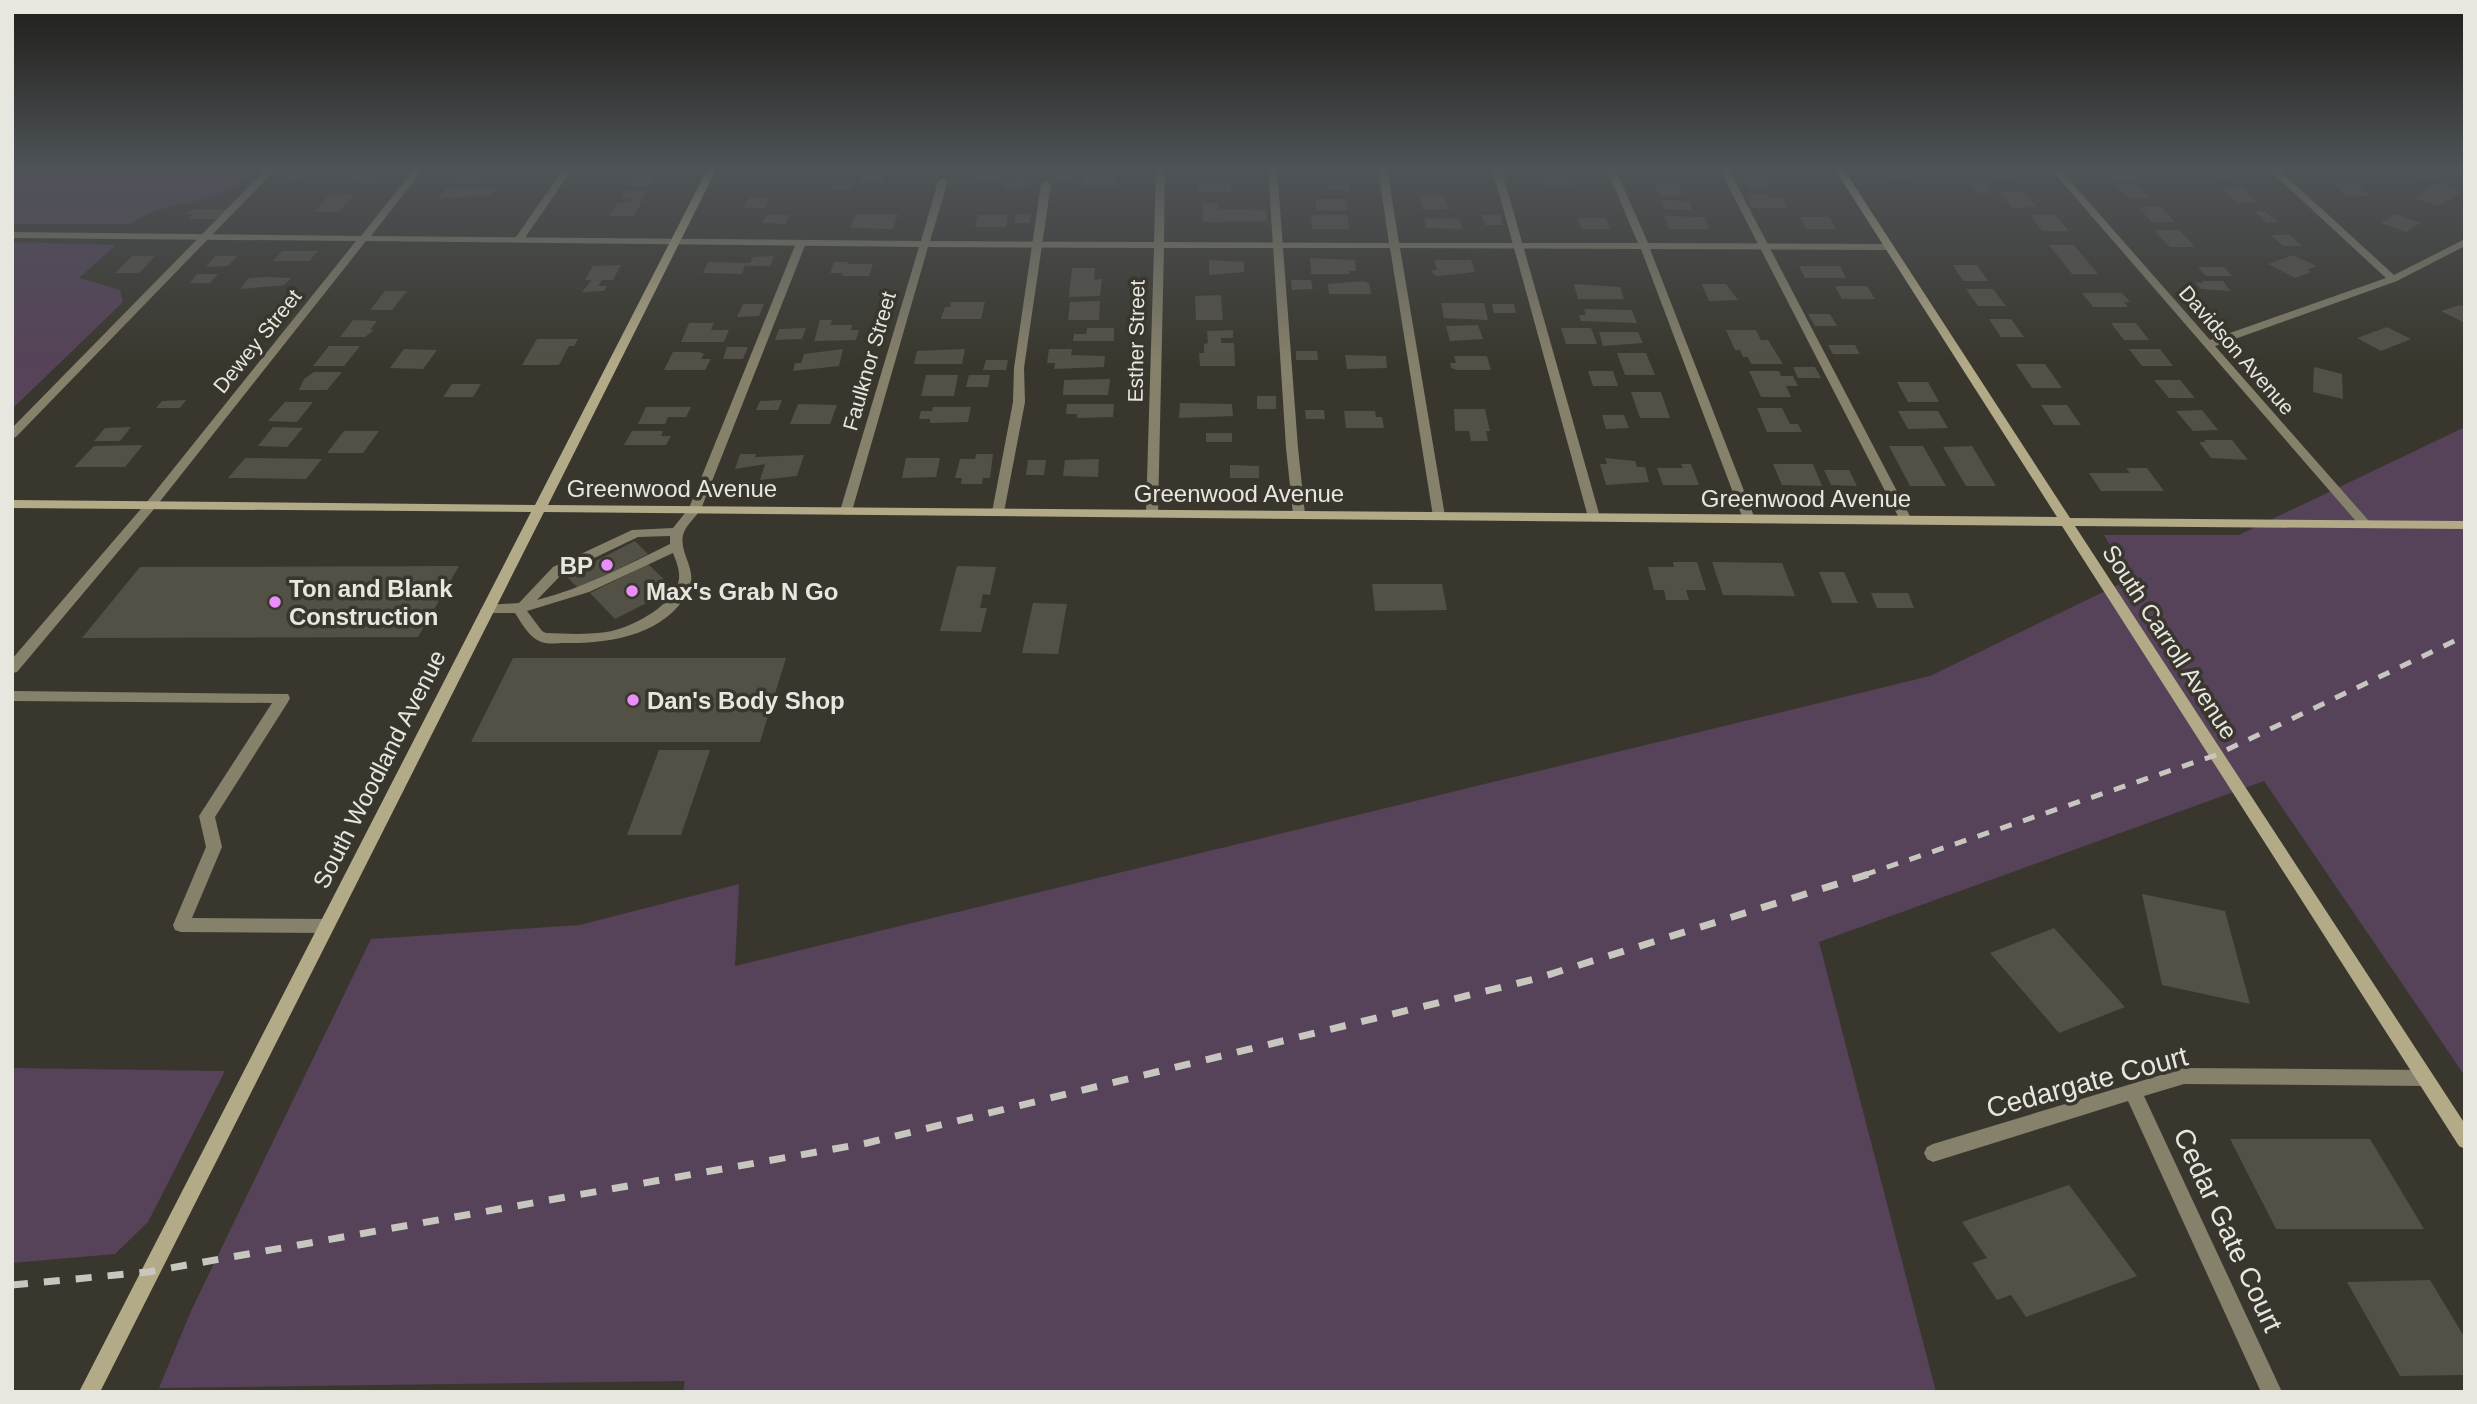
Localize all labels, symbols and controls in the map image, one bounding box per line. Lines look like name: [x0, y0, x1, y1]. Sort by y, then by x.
street label: Esther Street: [1123, 279, 1149, 402]
street label: Davidson Avenue: [2175, 281, 2299, 419]
street label: Dewey Street: [208, 285, 306, 397]
street label: Faulknor Street: [838, 289, 900, 433]
street label: Greenwood Avenue: [567, 475, 777, 502]
street label: Greenwood Avenue: [1134, 480, 1344, 507]
street label: Greenwood Avenue: [1701, 485, 1911, 512]
street label: South Carroll Avenue: [2097, 540, 2243, 744]
place label: BP: [560, 552, 593, 579]
marker: BP: [599, 557, 615, 573]
place label: Ton and Blank Construction: [289, 575, 453, 630]
place label: Max's Grab N Go: [646, 578, 838, 605]
marker: Max's Grab N Go: [624, 583, 640, 599]
marker: Ton and Blank Construction: [267, 594, 283, 610]
street label: South Woodland Avenue: [307, 646, 451, 892]
place label: Dan's Body Shop: [647, 687, 845, 714]
marker: Dan's Body Shop: [625, 692, 641, 708]
street label: Cedargate Court: [1983, 1040, 2191, 1124]
street label: Cedar Gate Court: [2167, 1123, 2289, 1337]

